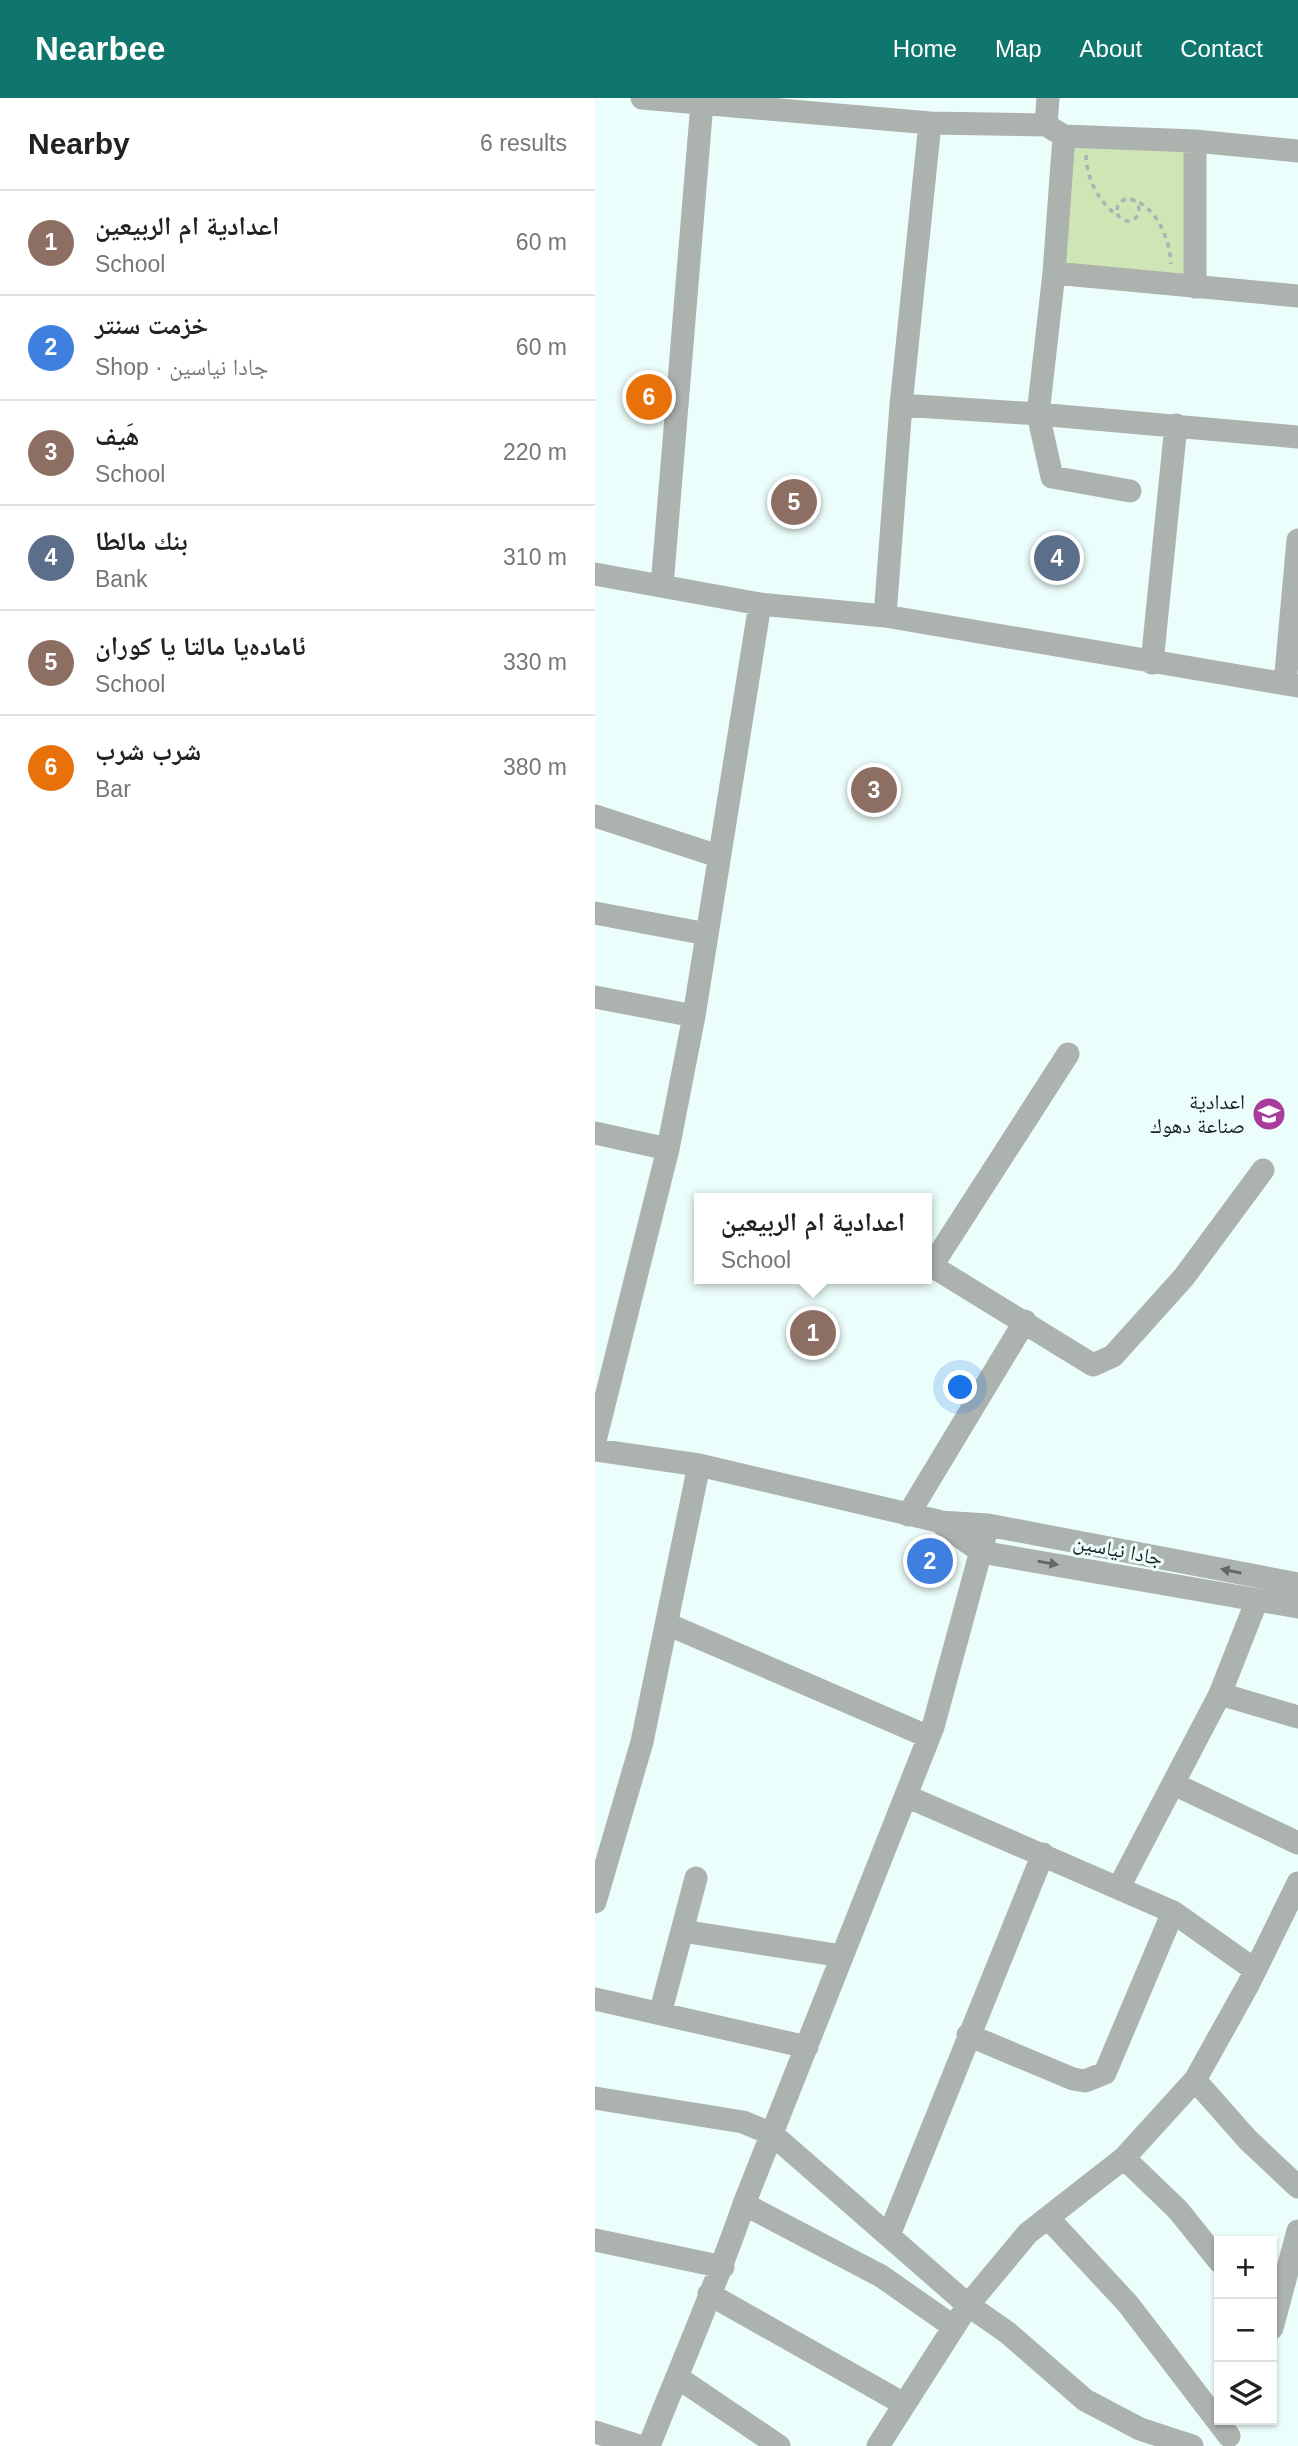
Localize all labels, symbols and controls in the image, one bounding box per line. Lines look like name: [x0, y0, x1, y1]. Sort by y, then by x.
text: Nearbee: [35, 30, 165, 67]
text: Home: [893, 35, 957, 62]
text: Map: [995, 35, 1042, 62]
text: About: [1080, 35, 1142, 62]
text: Contact: [1180, 35, 1263, 62]
text: Nearby: [28, 127, 130, 160]
text: 6 results: [480, 130, 567, 156]
text: اعدادية ام الربيعين: [95, 211, 279, 241]
text: 1: [45, 229, 57, 255]
text: 60 m: [516, 229, 567, 255]
text: School: [95, 251, 165, 277]
text: خزمت سنتر: [95, 310, 208, 340]
text: 2: [45, 334, 57, 360]
text: 60 m: [516, 334, 567, 360]
text: Shop · جادا نیاسین: [95, 354, 268, 380]
pin: 6: [626, 371, 672, 423]
text: هَيف: [95, 421, 139, 451]
text: 3: [45, 439, 57, 465]
text: 220 m: [503, 439, 567, 465]
text: School: [95, 461, 165, 487]
pin: 5: [771, 476, 817, 528]
text: بنك مالطا: [95, 526, 188, 556]
pin: 4: [1034, 532, 1080, 584]
text: 4: [45, 544, 57, 570]
text: 310 m: [503, 544, 567, 570]
text: Bank: [95, 566, 147, 592]
text: ئامادەيا مالتا يا كوران: [95, 631, 306, 661]
text: 5: [45, 649, 57, 675]
text: 330 m: [503, 649, 567, 675]
text: School: [95, 671, 165, 697]
text: شرب شرب: [95, 736, 201, 766]
text: 6: [45, 754, 57, 780]
text: 380 m: [503, 754, 567, 780]
pin: 3: [851, 764, 897, 816]
text: Bar: [95, 776, 131, 802]
place label: اعدادية صناعة دهوك: [1150, 1090, 1245, 1137]
school or university icon: اعدادية صناعة دهوك: [1250, 1095, 1288, 1133]
popup: [694, 1193, 932, 1284]
text: اعدادية ام الربيعين: [721, 1207, 905, 1237]
text: School: [721, 1247, 791, 1273]
pin: 1: [790, 1307, 836, 1359]
your location: [943, 1370, 977, 1404]
street label: جادا نیاسین: [1071, 1530, 1165, 1571]
pin: 2: [907, 1535, 953, 1587]
one-way arrow: [1037, 1558, 1059, 1569]
one-way arrow: [1220, 1566, 1242, 1577]
map controls: [1214, 2236, 1277, 2425]
button: +: [1214, 2236, 1277, 2299]
button: −: [1214, 2299, 1277, 2362]
button: layers: [1214, 2362, 1277, 2425]

